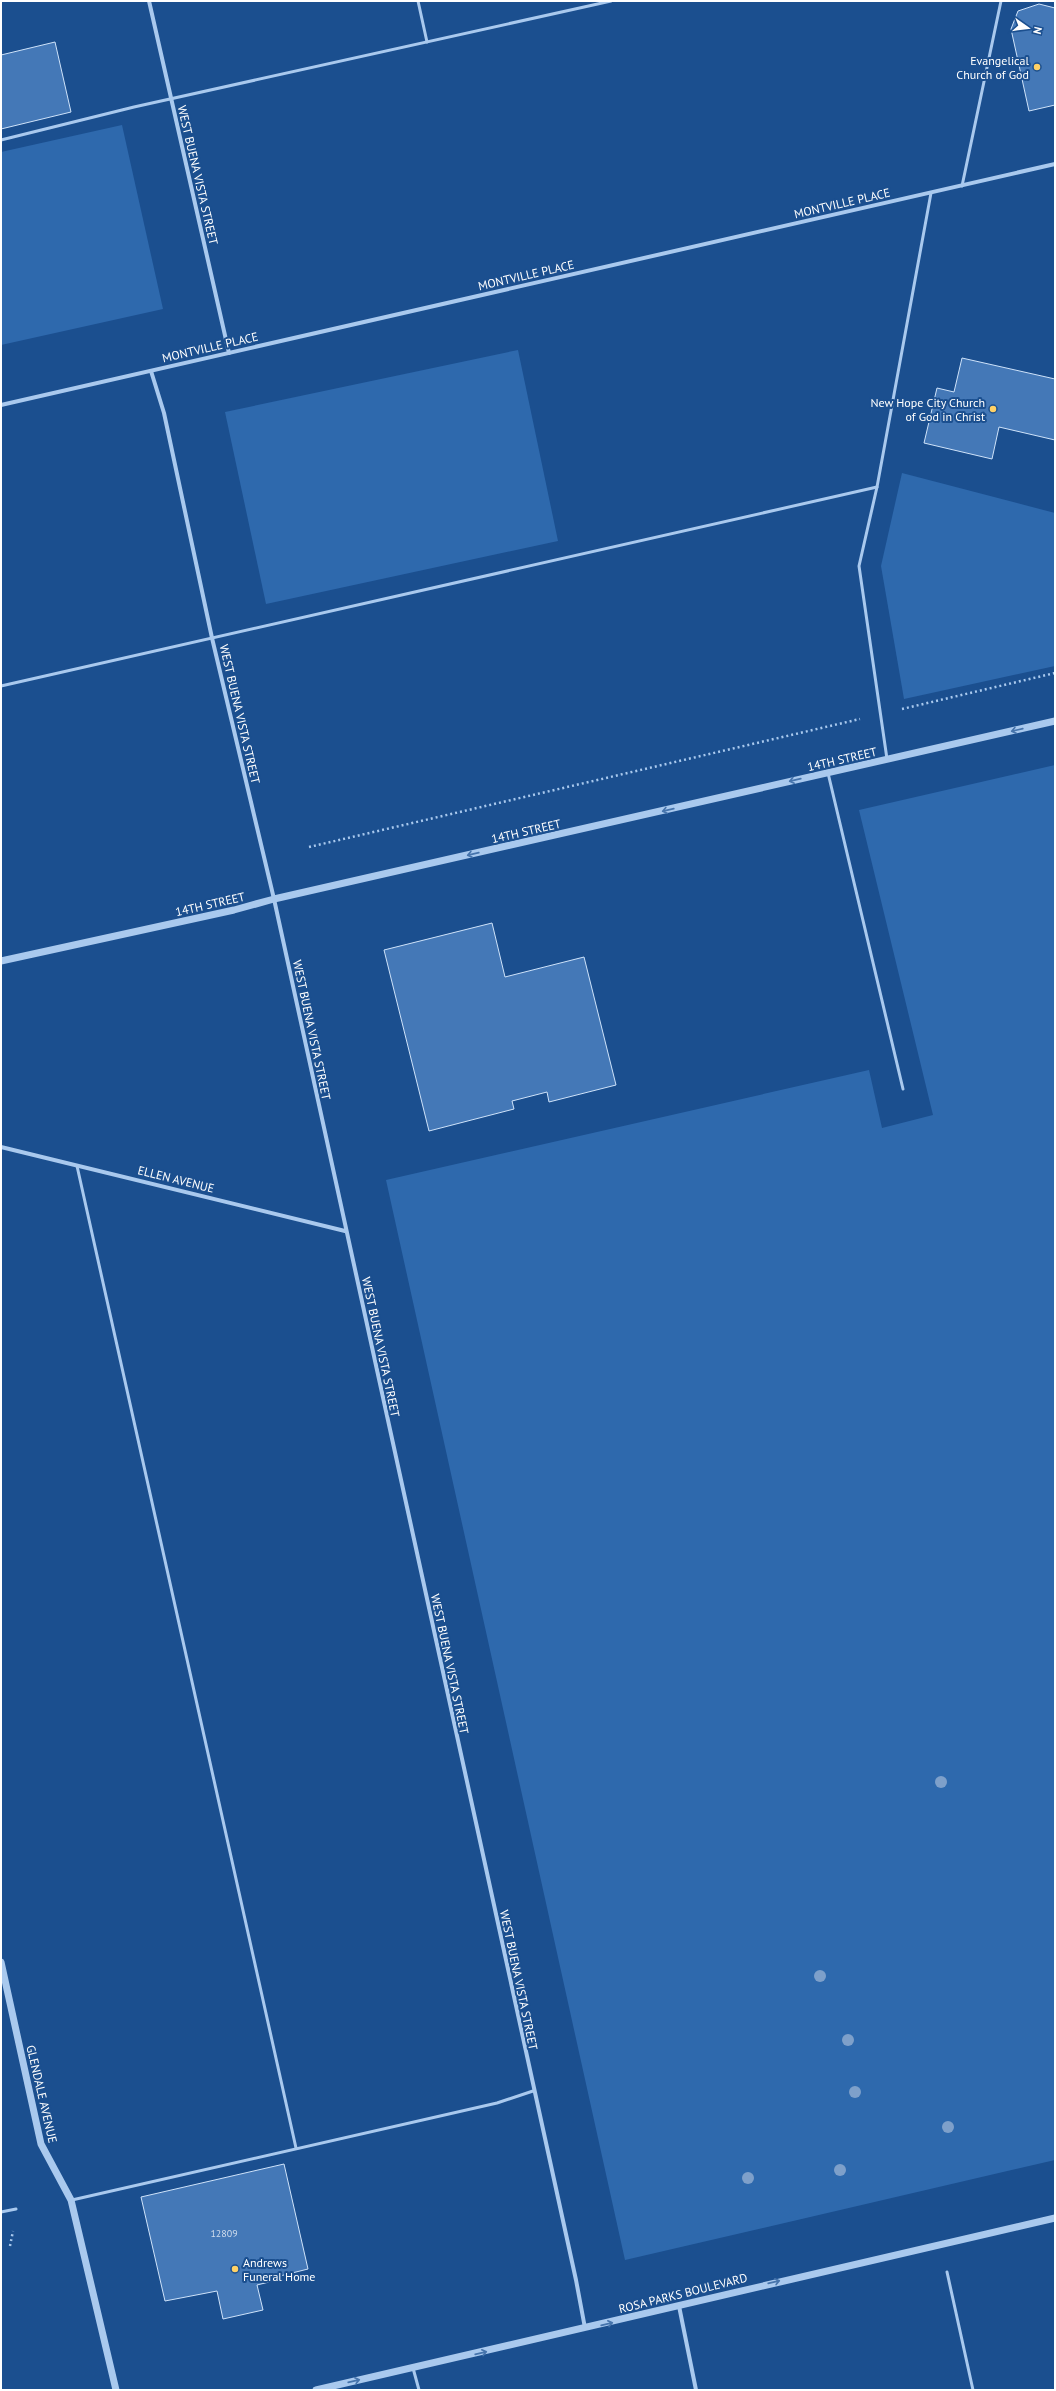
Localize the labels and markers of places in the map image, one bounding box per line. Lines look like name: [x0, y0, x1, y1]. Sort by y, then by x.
place label: Evangelical Church of God: [956, 53, 1029, 82]
marker: Evangelical Church of God: [1032, 62, 1042, 72]
place label: New Hope City Church of God in Christ: [870, 395, 985, 424]
marker: New Hope City Church of God in Christ: [988, 404, 998, 414]
place label: Andrews Funeral Home: [243, 2255, 315, 2284]
marker: Andrews Funeral Home: [230, 2264, 240, 2274]

